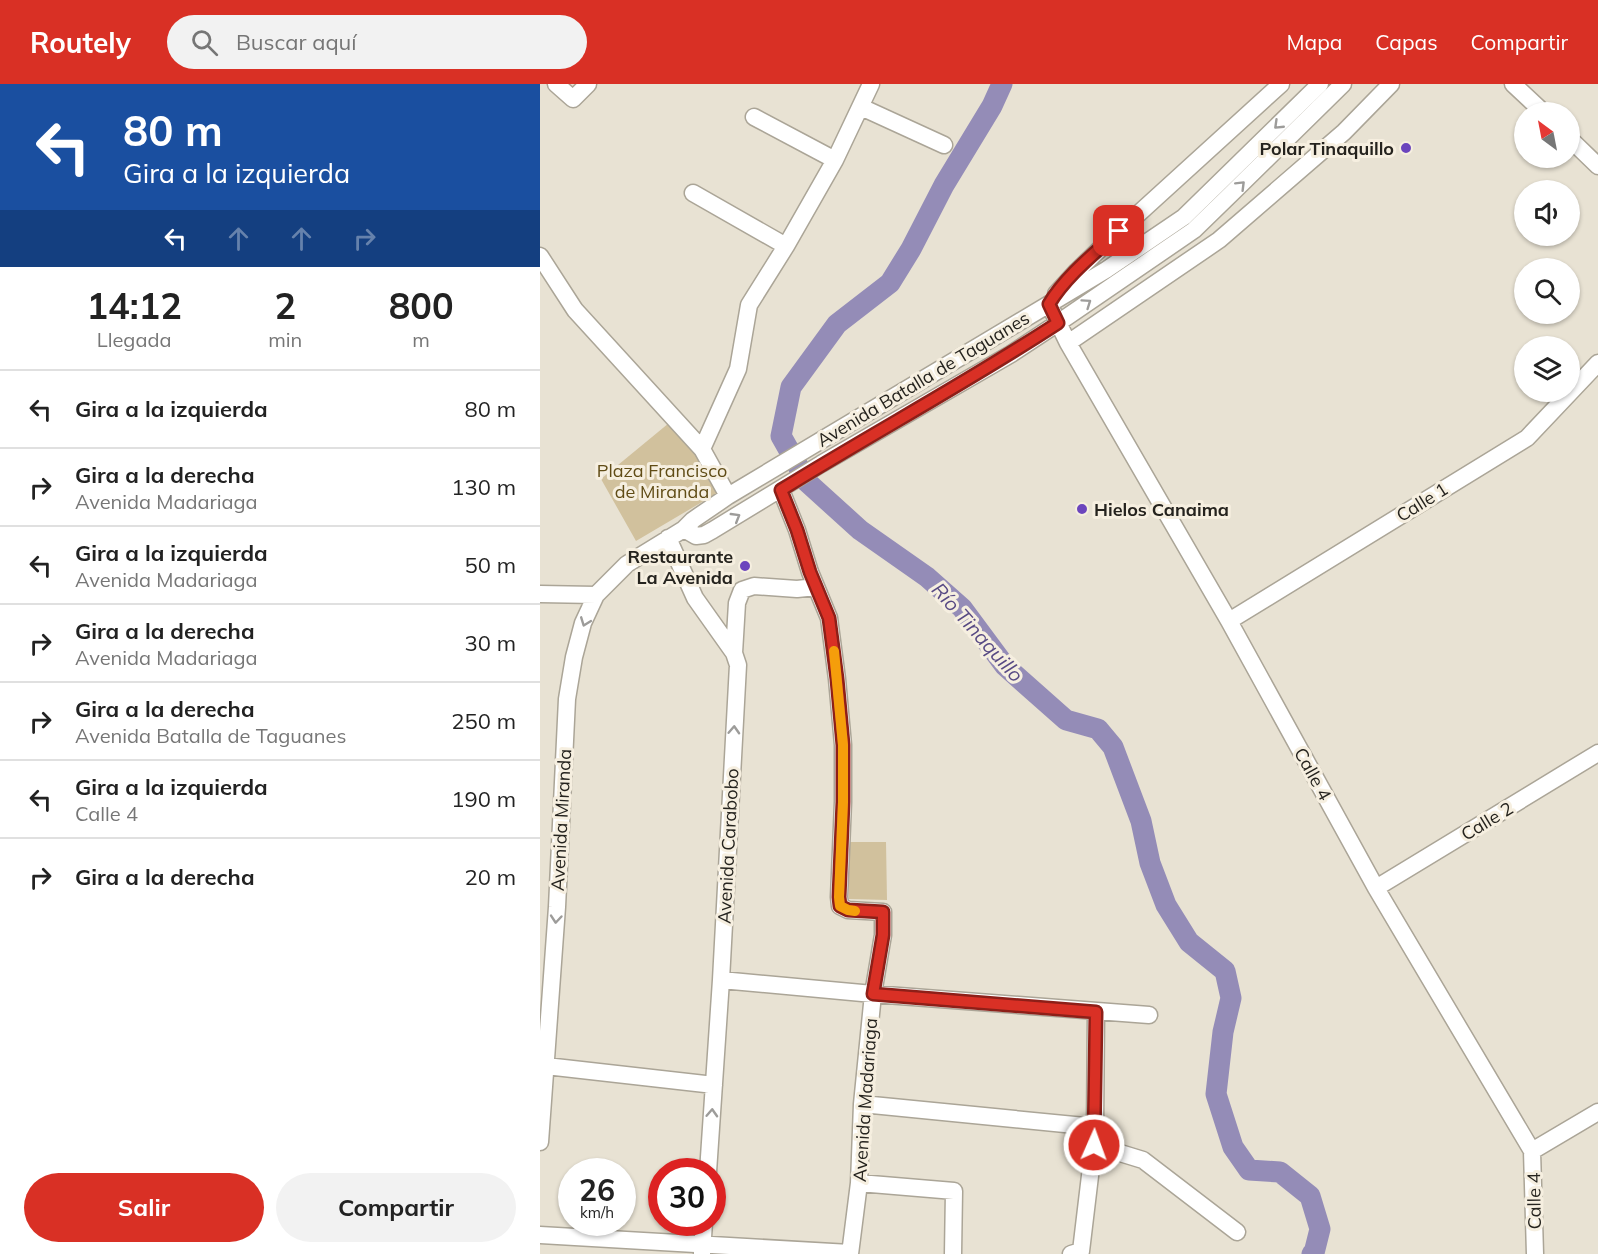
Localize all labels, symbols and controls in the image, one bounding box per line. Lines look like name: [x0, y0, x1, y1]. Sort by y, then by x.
search box: [167, 15, 587, 69]
text: Routely: [30, 25, 131, 60]
icon: search: [188, 26, 221, 59]
text: Buscar aquí: [236, 28, 357, 56]
text: Mapa: [1287, 29, 1342, 55]
text: Capas: [1375, 29, 1438, 55]
text: Compartir: [1471, 29, 1568, 55]
north arrow: [1514, 102, 1580, 168]
map controls: [1514, 102, 1580, 402]
text: 80 m: [123, 104, 223, 157]
icon: left: [24, 108, 102, 186]
one-way arrow: [1275, 117, 1286, 128]
place label: Polar Tinaquillo: [1259, 137, 1394, 160]
marker: Polar Tinaquillo: [1399, 141, 1413, 155]
text: Gira a la izquierda: [123, 156, 350, 190]
button: sound: [1514, 180, 1580, 246]
one-way arrow: [1234, 181, 1244, 192]
pin: [1093, 205, 1144, 256]
icon: arrive: [1102, 214, 1135, 247]
icon: left: [159, 222, 192, 255]
icon: ahead: [222, 222, 255, 255]
icon: ahead: [285, 222, 318, 255]
icon: right: [348, 222, 381, 255]
button: search: [1514, 258, 1580, 324]
text: 14:12: [86, 283, 182, 328]
text: 2: [274, 283, 296, 328]
text: 800: [389, 283, 454, 328]
one-way arrow: [1080, 299, 1091, 310]
street label: Avenida Batalla de Taguanes: [812, 306, 1034, 452]
text: Llegada: [97, 327, 171, 352]
text: min: [268, 327, 302, 352]
text: m: [412, 327, 430, 352]
button: layers: [1514, 336, 1580, 402]
icon: left: [24, 393, 57, 426]
text: Gira a la izquierda: [75, 395, 268, 423]
text: 80 m: [465, 395, 516, 423]
park label: Plaza Francisco de Miranda: [597, 459, 727, 503]
text: Gira a la derecha: [75, 461, 255, 489]
icon: right: [24, 471, 57, 504]
text: 130 m: [451, 473, 516, 501]
street label: Calle 1: [1392, 477, 1452, 527]
text: Avenida Madariaga: [75, 489, 257, 514]
place label: Hielos Canaima: [1094, 498, 1229, 521]
marker: Hielos Canaima: [1075, 502, 1089, 516]
one-way arrow: [730, 512, 740, 524]
text: Gira a la izquierda: [75, 539, 268, 567]
place label: Restaurante La Avenida: [628, 545, 733, 589]
icon: left: [24, 549, 57, 582]
text: 50 m: [465, 551, 516, 579]
marker: Restaurante La Avenida: [738, 559, 752, 573]
text: Avenida Madariaga: [75, 567, 257, 592]
water label: Río Tinaquillo: [927, 577, 1029, 687]
one-way arrow: [579, 616, 592, 627]
text: Gira a la derecha: [75, 617, 255, 645]
icon: right: [24, 627, 57, 660]
text: 30 m: [465, 629, 516, 657]
text: Avenida Madariaga: [75, 645, 257, 670]
text: Gira a la derecha: [75, 695, 255, 723]
icon: right: [24, 705, 57, 738]
text: 250 m: [451, 707, 516, 735]
text: Avenida Batalla de Taguanes: [75, 723, 346, 748]
one-way arrow: [727, 725, 740, 734]
street label: Calle 4: [1289, 744, 1337, 805]
street label: Avenida Miranda: [546, 748, 576, 892]
street label: Avenida Carabobo: [712, 768, 744, 924]
text: Gira a la izquierda: [75, 773, 268, 801]
icon: left: [24, 783, 57, 816]
text: 190 m: [451, 785, 516, 813]
street label: Calle 2: [1457, 797, 1517, 845]
text: Calle 4: [75, 801, 138, 826]
icon: right: [24, 861, 57, 894]
text: Gira a la derecha: [75, 863, 255, 891]
text: 20 m: [465, 863, 516, 891]
one-way arrow: [550, 915, 563, 924]
street label: Avenida Madariaga: [848, 1017, 882, 1183]
one-way arrow: [705, 1109, 718, 1118]
position arrow: [1062, 1113, 1126, 1177]
speed limit sign: 30: [648, 1158, 726, 1236]
text: 26: [579, 1171, 615, 1209]
street label: Calle 4: [1522, 1172, 1546, 1230]
button: Salir: [24, 1173, 264, 1242]
button: Compartir: [276, 1173, 516, 1242]
text: km/h: [580, 1203, 614, 1222]

